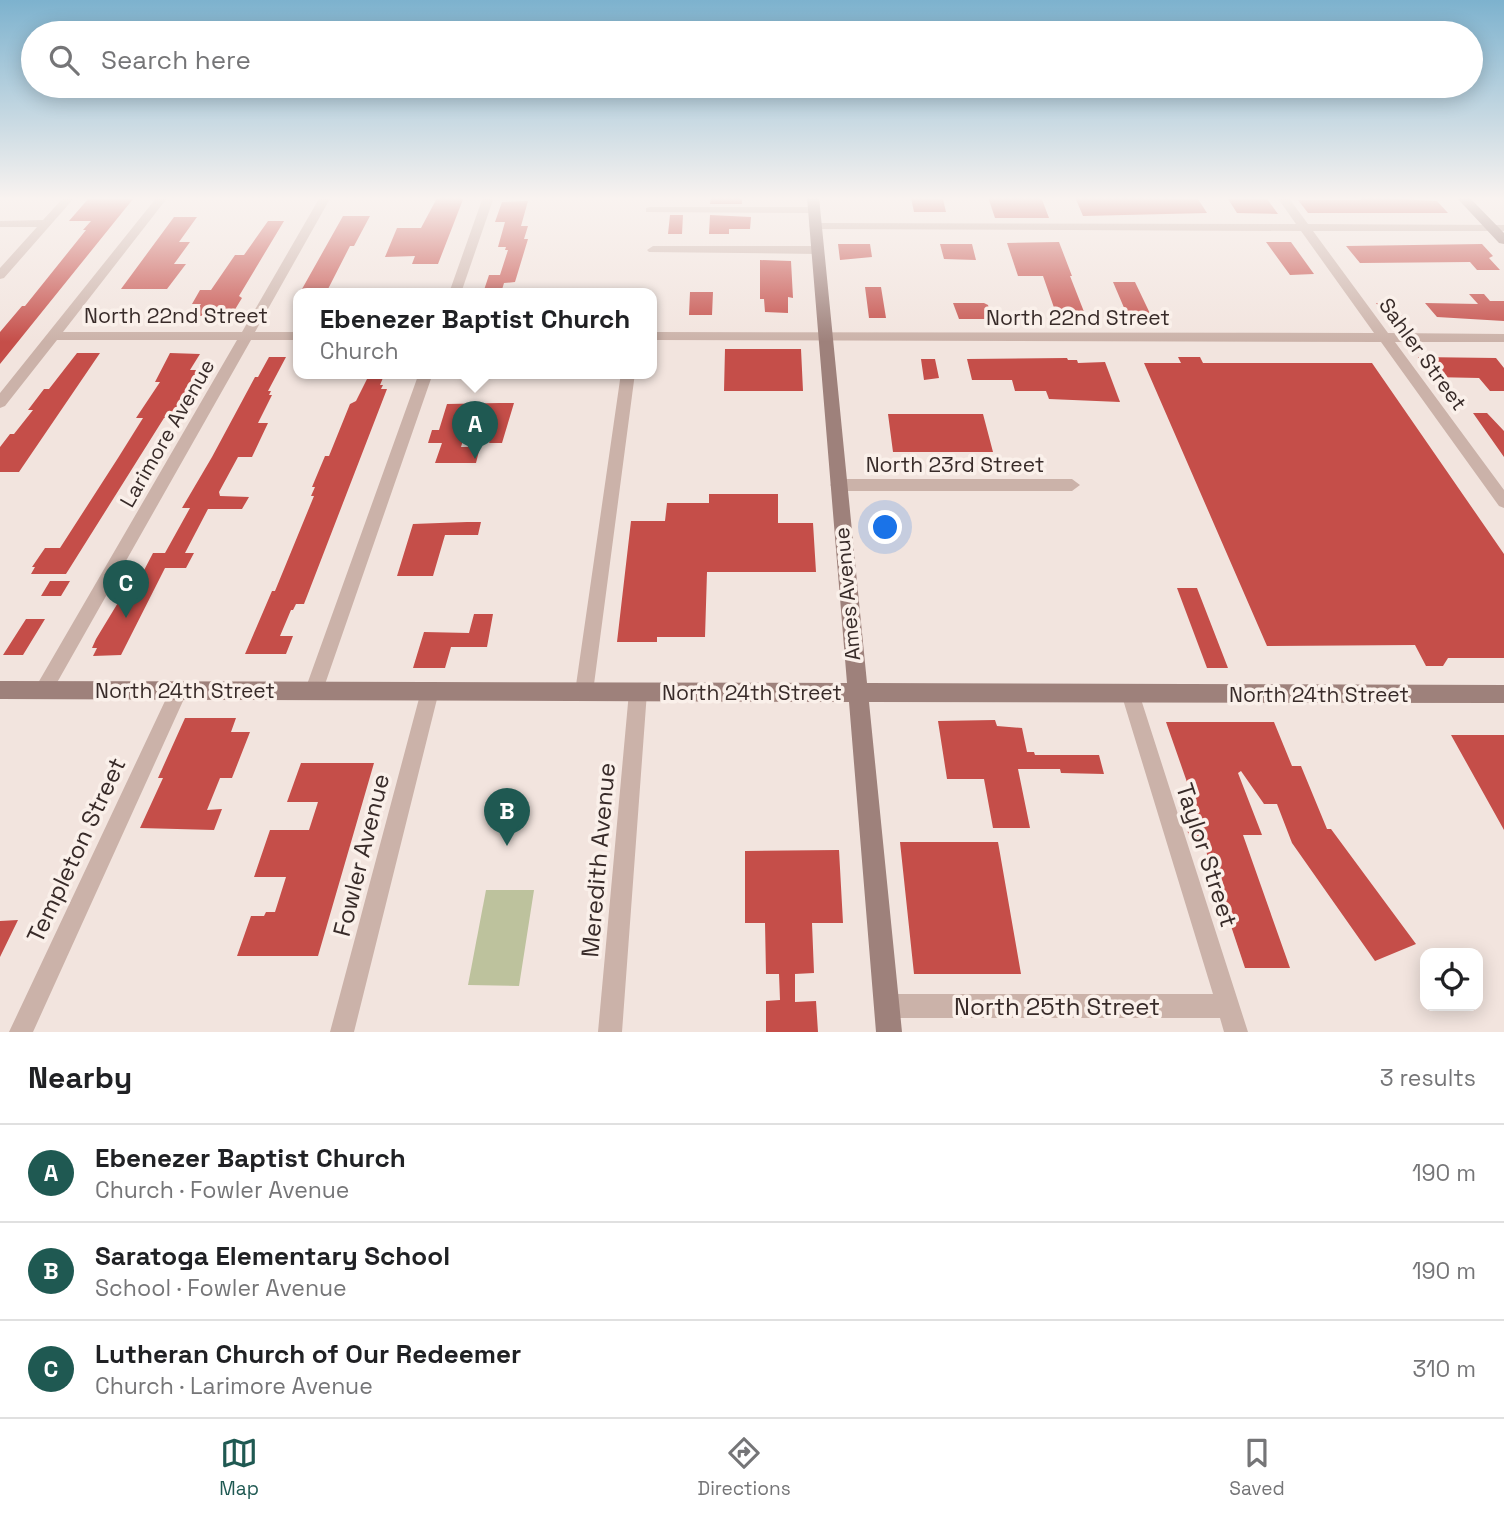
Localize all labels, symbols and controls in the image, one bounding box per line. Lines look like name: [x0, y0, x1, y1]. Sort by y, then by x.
search box: [21, 21, 1483, 98]
icon: search: [45, 41, 83, 79]
text: Search here: [101, 43, 251, 77]
popup: [293, 288, 657, 379]
street label: Sahler Street: [1373, 292, 1473, 416]
street label: North 22nd Street: [84, 302, 268, 329]
text: Ebenezer Baptist Church: [320, 302, 630, 336]
street label: North 22nd Street: [986, 304, 1170, 331]
text: Church: [320, 336, 399, 366]
street label: Larimore Avenue: [114, 354, 220, 512]
pin: A: [452, 401, 498, 459]
street label: North 23rd Street: [866, 451, 1044, 478]
your location: [868, 510, 902, 544]
street label: Ames Avenue: [828, 526, 866, 662]
pin: C: [103, 560, 149, 618]
street label: North 24th Street: [95, 677, 275, 704]
street label: North 24th Street: [662, 679, 842, 706]
street label: North 24th Street: [1229, 681, 1409, 708]
street label: Templeton Street: [19, 752, 133, 948]
street label: Meredith Avenue: [574, 761, 622, 959]
street label: Fowler Avenue: [326, 771, 396, 939]
street label: Taylor Street: [1169, 779, 1245, 931]
pin: B: [484, 788, 530, 846]
map controls: [1420, 948, 1483, 1011]
button: locate: [1420, 948, 1483, 1011]
street label: North 25th Street: [954, 991, 1160, 1022]
text: Nearby: [28, 1058, 132, 1097]
text: 3 results: [1380, 1063, 1476, 1093]
text: Ebenezer Baptist Church: [95, 1141, 406, 1175]
text: A: [44, 1158, 58, 1188]
text: 190 m: [1412, 1158, 1476, 1188]
text: Church · Fowler Avenue: [95, 1175, 349, 1205]
text: Saratoga Elementary School: [95, 1239, 450, 1273]
text: B: [43, 1256, 59, 1286]
text: 190 m: [1412, 1256, 1476, 1286]
text: School · Fowler Avenue: [95, 1273, 347, 1303]
text: Lutheran Church of Our Redeemer: [95, 1337, 521, 1371]
text: C: [44, 1354, 58, 1384]
text: 310 m: [1412, 1354, 1476, 1384]
text: Church · Larimore Avenue: [95, 1371, 373, 1401]
tab: Map: [219, 1434, 259, 1501]
tab: Directions: [698, 1434, 791, 1501]
tab: Saved: [1229, 1434, 1285, 1501]

